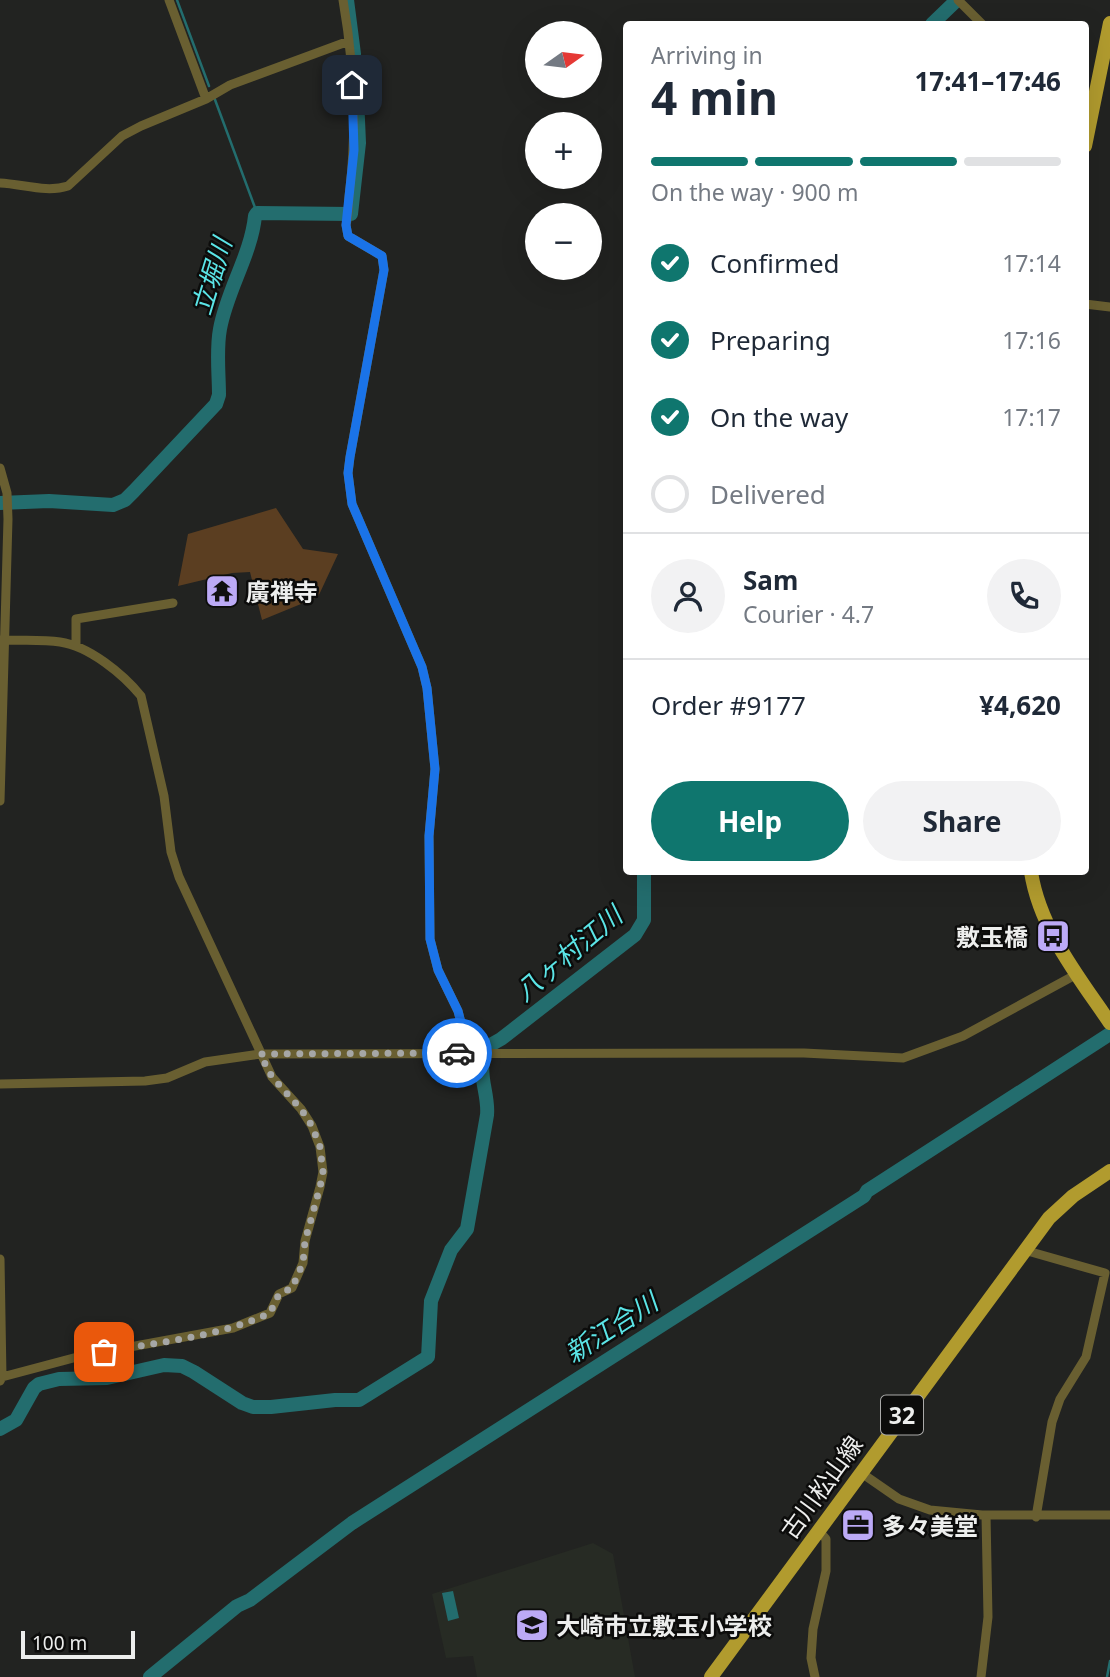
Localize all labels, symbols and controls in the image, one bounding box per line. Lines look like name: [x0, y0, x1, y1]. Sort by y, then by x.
north arrow: [525, 21, 602, 98]
map controls: [525, 21, 602, 280]
text: Arriving in: [651, 39, 763, 71]
pin: [322, 55, 382, 115]
text: 17:41–17:46: [914, 63, 1061, 99]
icon: home: [333, 66, 371, 104]
text: 4 min: [651, 66, 778, 128]
button: +: [525, 112, 602, 189]
text: On the way · 900 m: [651, 176, 858, 208]
button: −: [525, 203, 602, 280]
water label: 立堀川: [182, 231, 240, 319]
icon: check: [651, 244, 689, 282]
text: Confirmed: [710, 245, 840, 281]
text: 17:14: [1002, 247, 1061, 279]
icon: check: [651, 321, 689, 359]
text: Preparing: [710, 322, 831, 358]
text: 17:16: [1002, 324, 1061, 356]
icon: check: [651, 398, 689, 436]
text: On the way: [710, 399, 848, 435]
text: 17:17: [1002, 401, 1061, 433]
text: Delivered: [710, 476, 826, 512]
button: person: [651, 559, 725, 633]
button: phone: [987, 559, 1061, 633]
text: Sam: [743, 562, 798, 598]
temple icon: 廣禅寺: [203, 572, 241, 610]
place label: 廣禅寺: [246, 575, 318, 608]
text: Courier · 4.7: [743, 598, 874, 630]
text: Order #9177: [651, 687, 806, 723]
text: ¥4,620: [979, 687, 1061, 723]
button: Help: [651, 781, 849, 861]
button: Share: [863, 781, 1061, 861]
water label: 八ヶ村江川: [507, 896, 632, 1009]
bus stop icon: 敷玉橋: [1034, 917, 1072, 955]
place label: 敷玉橋: [956, 920, 1028, 953]
courier: [422, 1018, 492, 1088]
icon: car: [438, 1034, 476, 1072]
water label: 新江合川: [558, 1282, 667, 1370]
pin: [74, 1322, 134, 1382]
icon: bag: [85, 1333, 123, 1371]
road number: 32: [881, 1396, 923, 1434]
street label: 古川松山線: [772, 1429, 870, 1545]
office icon: 多々美堂: [839, 1506, 877, 1544]
place label: 多々美堂: [882, 1509, 978, 1542]
school or university icon: 大崎市立敷玉小学校: [513, 1606, 551, 1644]
place label: 大崎市立敷玉小学校: [556, 1609, 772, 1642]
scale bar: [21, 1628, 135, 1660]
text: 100 m: [32, 1630, 87, 1656]

